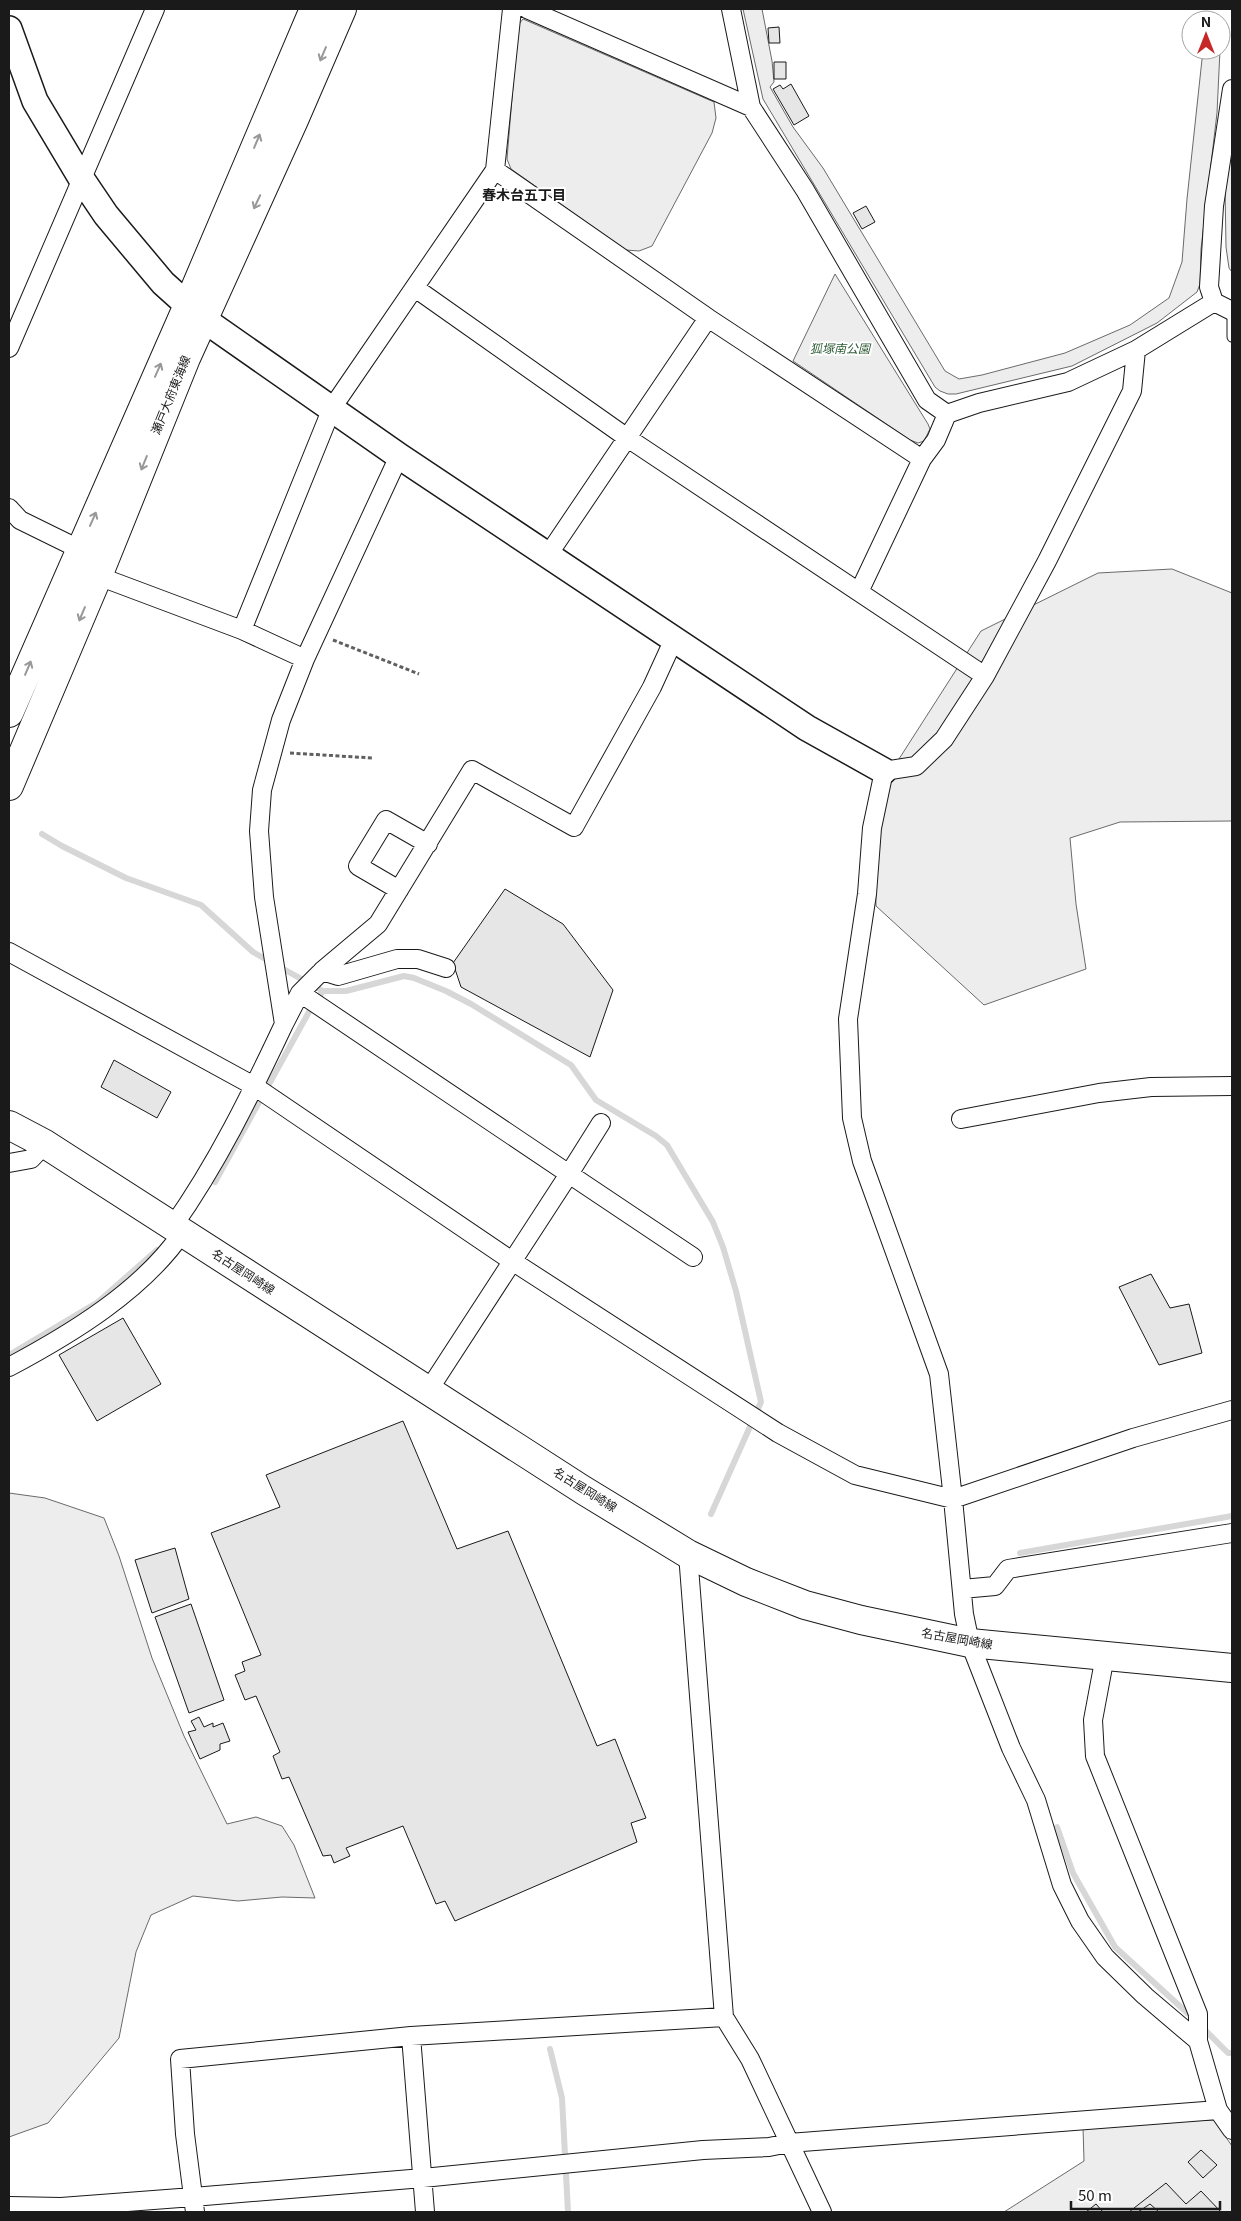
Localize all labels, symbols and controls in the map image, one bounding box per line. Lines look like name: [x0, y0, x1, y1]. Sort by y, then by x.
north arrow: [1181, 10, 1231, 60]
text: N: [1201, 11, 1211, 31]
one-way arrow: [318, 46, 328, 61]
one-way arrow: [253, 134, 263, 149]
district label: 春木台五丁目: [482, 184, 566, 204]
one-way arrow: [251, 194, 261, 209]
park label: 狐塚南公園: [810, 339, 872, 356]
street label: 瀬戸大府東海線: [146, 352, 193, 437]
one-way arrow: [154, 363, 164, 378]
one-way arrow: [138, 455, 148, 470]
one-way arrow: [88, 512, 98, 527]
one-way arrow: [76, 606, 86, 621]
one-way arrow: [24, 661, 33, 676]
street label: 名古屋岡崎線: [209, 1244, 279, 1297]
street label: 名古屋岡崎線: [551, 1462, 621, 1515]
street label: 名古屋岡崎線: [920, 1623, 994, 1652]
scale bar: [1071, 2178, 1220, 2210]
text: 50 m: [1078, 2184, 1112, 2205]

